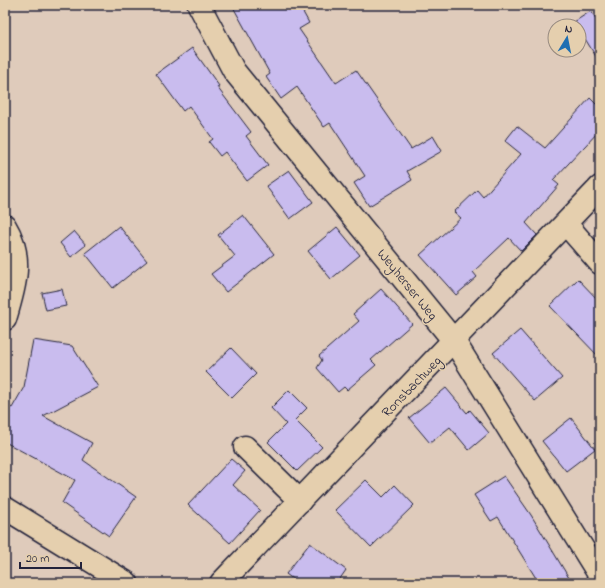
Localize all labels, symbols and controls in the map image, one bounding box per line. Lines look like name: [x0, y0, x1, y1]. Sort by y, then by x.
north arrow: [547, 18, 587, 58]
text: N: [564, 21, 574, 38]
street label: Weyherser Weg: [371, 245, 442, 326]
street label: Ronsbachweg: [377, 351, 448, 423]
scale bar: [20, 544, 81, 570]
text: 20 m: [26, 550, 49, 568]

